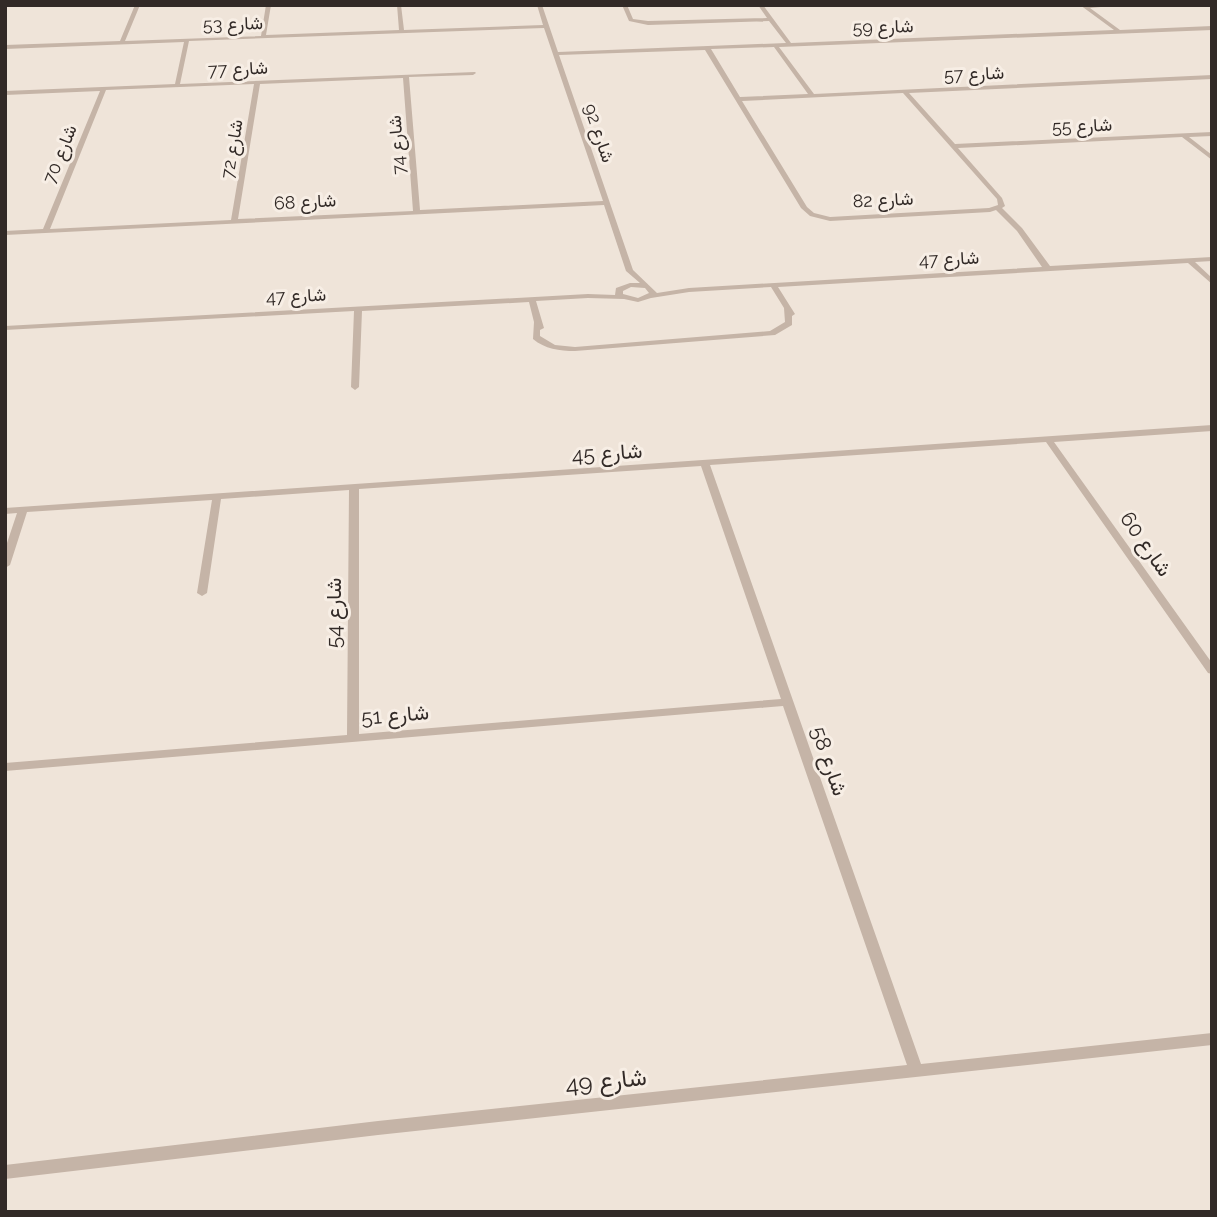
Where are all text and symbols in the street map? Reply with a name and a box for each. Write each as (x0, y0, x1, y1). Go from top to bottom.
street label: شارع 53 (203, 12, 264, 37)
street label: شارع 59 (852, 15, 914, 40)
street label: شارع 77 (207, 56, 269, 83)
street label: شارع 57 (943, 61, 1005, 88)
street label: شارع 92 (578, 101, 619, 166)
street label: شارع 55 (1051, 113, 1113, 140)
street label: شارع 74 (383, 114, 412, 176)
street label: شارع 72 (216, 118, 249, 180)
street label: شارع 70 (38, 121, 83, 187)
street label: شارع 82 (852, 187, 914, 214)
street label: شارع 68 (273, 189, 337, 216)
street label: شارع 47 (918, 246, 980, 273)
street label: شارع 47 (265, 283, 327, 310)
street label: شارع 45 (571, 438, 643, 469)
street label: شارع 60 (1114, 507, 1178, 582)
street label: شارع 54 (321, 578, 348, 648)
street label: شارع 51 (360, 699, 430, 732)
street label: شارع 58 (804, 723, 853, 799)
street label: شارع 49 (564, 1062, 648, 1101)

